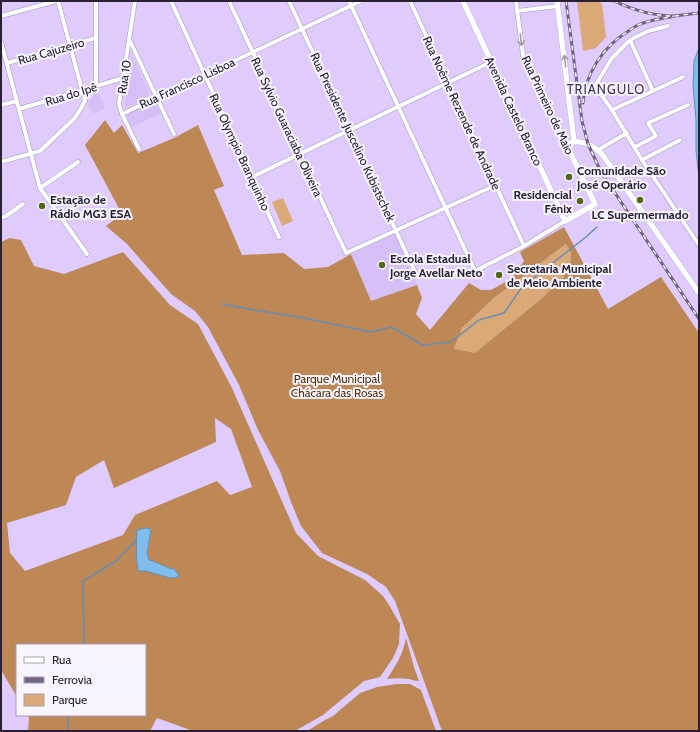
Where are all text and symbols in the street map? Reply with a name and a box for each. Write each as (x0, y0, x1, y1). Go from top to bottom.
one-way arrow (517, 33, 525, 46)
street label: Rua Cajuzeiro (16, 34, 86, 68)
street label: Rua Noême Rezende de Andrade (420, 34, 504, 192)
street label: Rua Presidente Juscelino Kubistschek (307, 50, 399, 224)
street label: Rua Primeiro de Maio (519, 53, 578, 157)
street label: Rua Francisco Lisboa (137, 54, 237, 112)
street label: Avenida Castelo Branco (482, 54, 546, 168)
street label: Rua Sylvio Guaraciaba Oliveira (248, 55, 326, 199)
one-way arrow (561, 55, 568, 68)
street label: Rua 10 (114, 59, 134, 95)
street label: Rua do Ipê (43, 79, 99, 109)
district label: TRIANGULO (567, 81, 645, 97)
street label: Rua Olympio Branquinho (206, 91, 274, 213)
place label: Comunidade São José Operário (576, 163, 666, 192)
marker: Comunidade São José Operário (564, 172, 574, 182)
place label: Residencial Fênix (513, 187, 572, 216)
place label: Estação de Rádio MG3 ESA (50, 192, 132, 221)
marker: LC Supermermado (635, 195, 645, 205)
marker: Residencial Fênix (575, 196, 585, 206)
marker: Estação de Rádio MG3 ESA (37, 201, 47, 211)
place label: LC Supermermado (591, 207, 689, 222)
place label: Escola Estadual Jorge Avellar Neto (389, 251, 482, 280)
marker: Escola Estadual Jorge Avellar Neto (377, 260, 387, 270)
place label: Secretaria Municipal de Meio Ambiente (507, 261, 612, 290)
marker: Secretaria Municipal de Meio Ambiente (494, 270, 504, 280)
park label: Parque Municipal Chácara das Rosas (291, 371, 383, 400)
legend (16, 644, 146, 716)
text: Rua (52, 652, 71, 667)
text: Ferrovia (52, 672, 92, 687)
text: Parque (52, 692, 87, 707)

